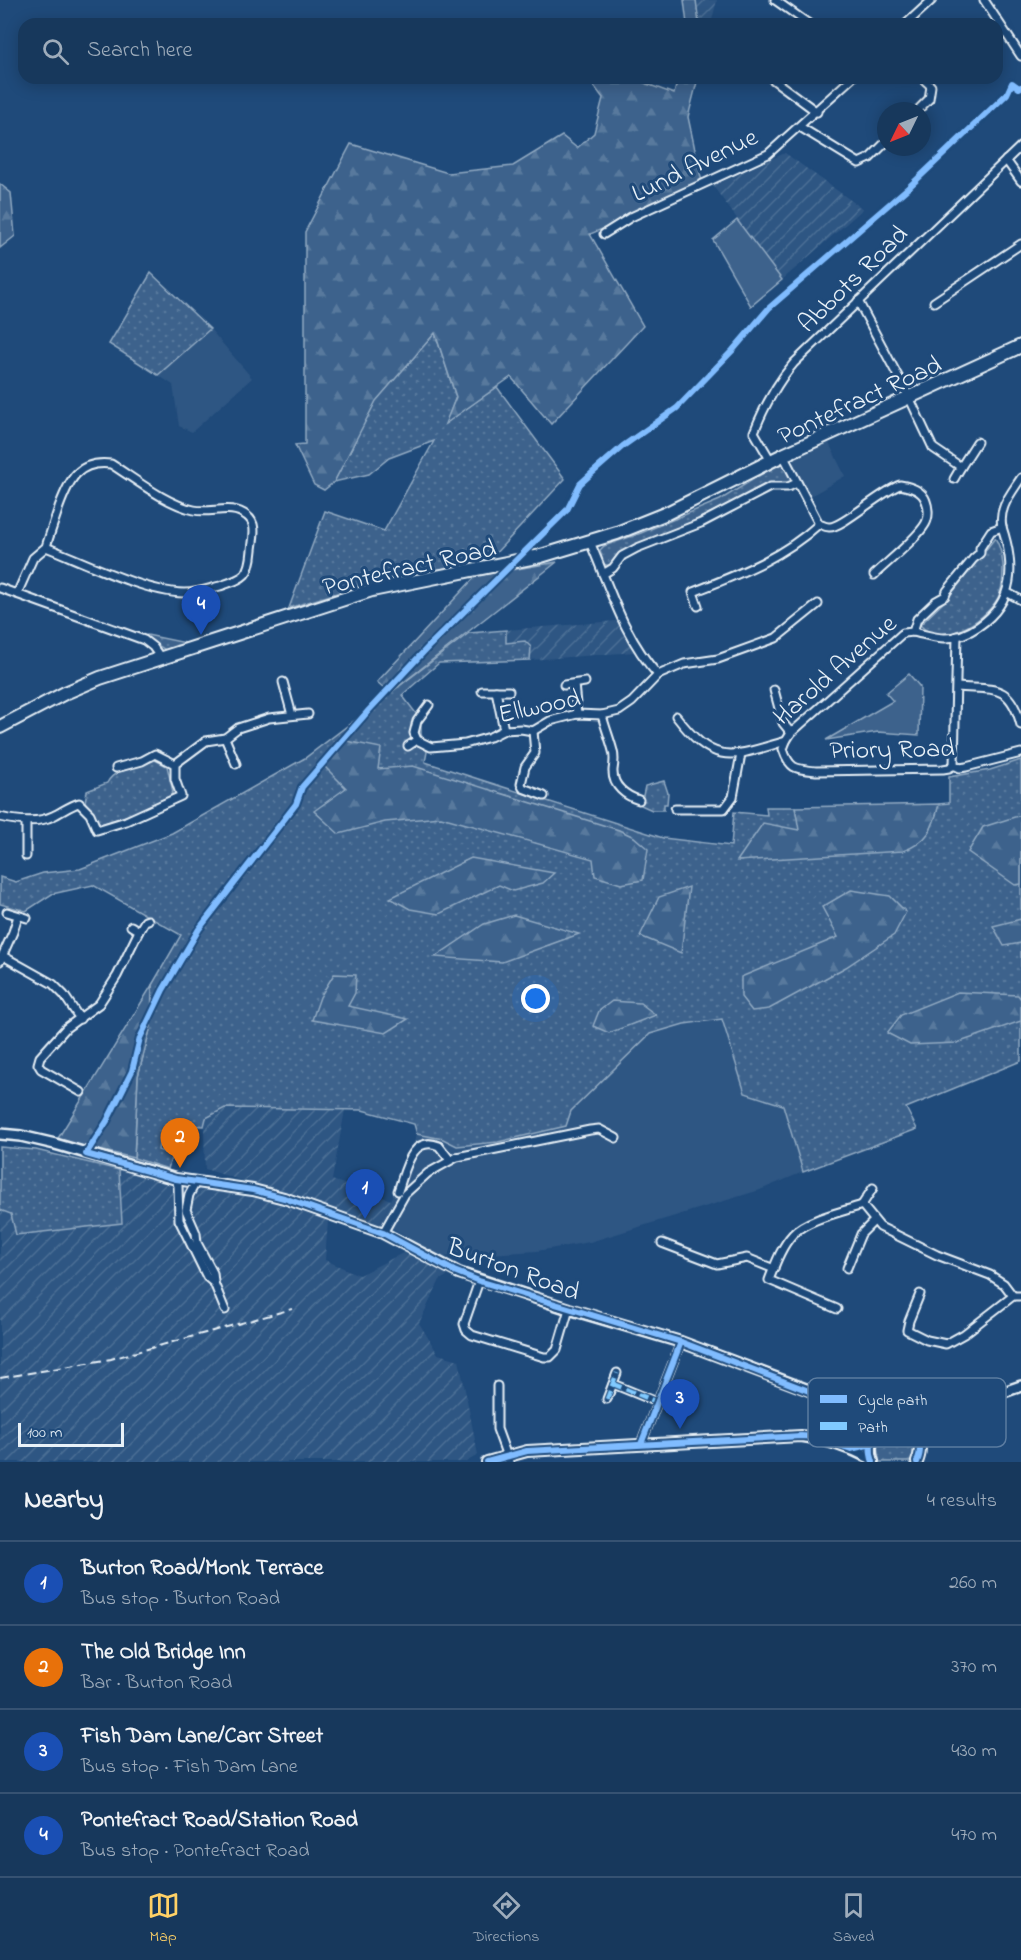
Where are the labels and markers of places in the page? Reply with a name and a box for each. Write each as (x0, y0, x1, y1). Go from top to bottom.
pin: 4 (182, 586, 220, 635)
pin: 2 (160, 1118, 200, 1168)
pin: 1 (346, 1170, 385, 1219)
pin: 3 (660, 1380, 700, 1429)

